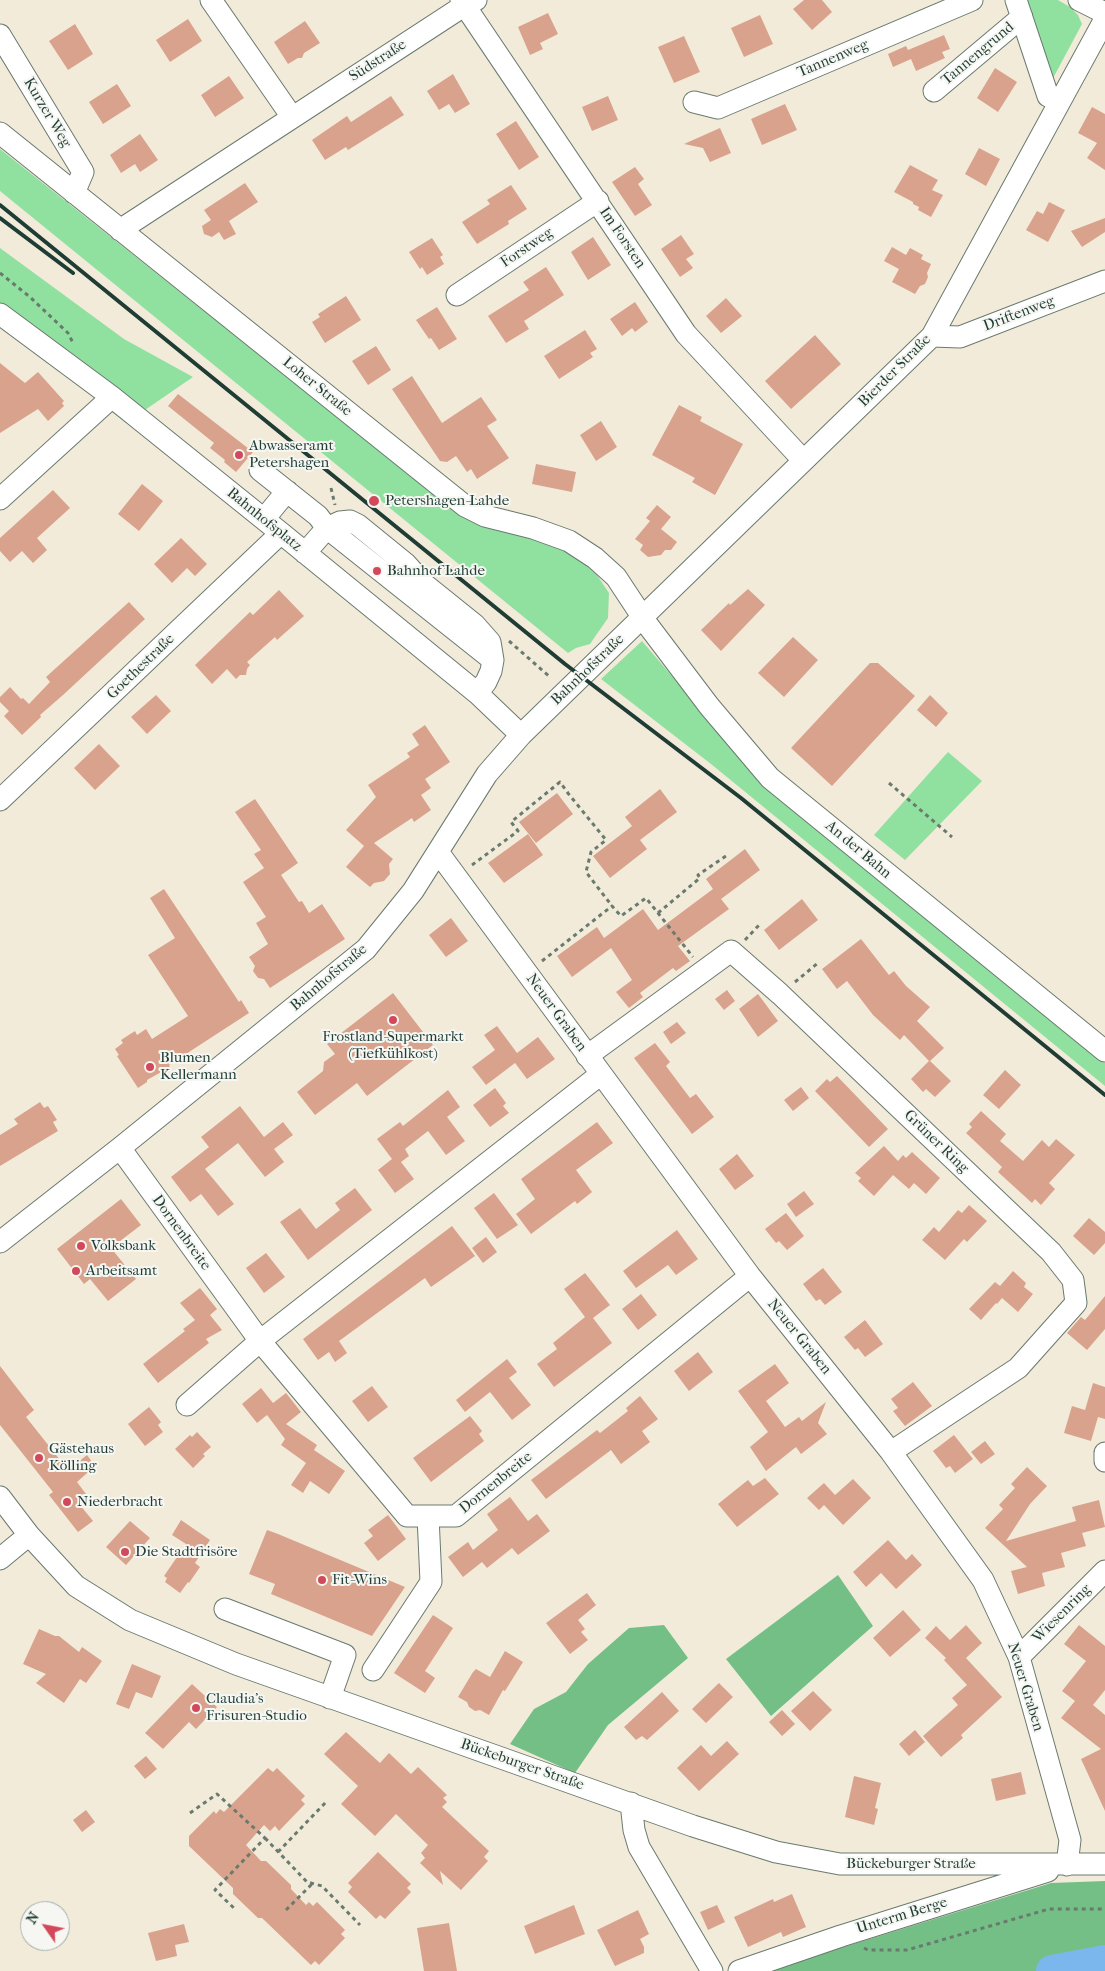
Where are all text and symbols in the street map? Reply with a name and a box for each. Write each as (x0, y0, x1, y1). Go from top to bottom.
street label: Tannengrund (938, 18, 1018, 90)
street label: Südstraße (346, 36, 410, 86)
street label: Tannenweg (795, 36, 871, 82)
street label: Kurzer Weg (19, 75, 75, 151)
street label: Im Forsten (595, 204, 649, 272)
street label: Forstweg (497, 224, 557, 272)
street label: Driftenweg (981, 292, 1057, 336)
street label: Bierder Straße (855, 331, 935, 411)
street label: Loher Straße (279, 354, 355, 420)
place label: Abwasseramt Petershagen (249, 437, 334, 472)
marker: Abwasseramt Petershagen (233, 449, 245, 461)
street label: Bahnhofsplatz (223, 484, 305, 556)
place label: Petershagen-Lahde (385, 492, 509, 510)
marker: Petershagen-Lahde (367, 494, 381, 508)
place label: Bahnhof Lahde (387, 562, 485, 580)
marker: Bahnhof Lahde (371, 565, 383, 577)
street label: Goethestraße (104, 630, 178, 704)
street label: Bahnhofstraße (548, 631, 628, 709)
street label: An der Bahn (821, 817, 895, 883)
street label: Bahnhofstraße (287, 941, 371, 1015)
street label: Neuer Graben (522, 971, 590, 1055)
marker: Frostland-Supermarkt (Tiefkühlkost) (387, 1014, 399, 1026)
place label: Frostland-Supermarkt (Tiefkühlkost) (322, 1028, 464, 1063)
place label: Blumen Kellermann (160, 1049, 237, 1084)
marker: Blumen Kellermann (144, 1061, 156, 1073)
street label: Grüner Ring (900, 1107, 972, 1177)
street label: Dornenbreite (148, 1192, 214, 1274)
place label: Volksbank (91, 1237, 156, 1255)
marker: Volksbank (75, 1240, 87, 1252)
place label: Arbeitsamt (86, 1262, 157, 1280)
marker: Arbeitsamt (70, 1265, 82, 1277)
street label: Neuer Graben (763, 1296, 835, 1378)
place label: Gästehaus Kölling (49, 1440, 114, 1475)
street label: Dornenbreite (456, 1448, 536, 1518)
marker: Gästehaus Kölling (33, 1452, 45, 1464)
place label: Niederbracht (77, 1493, 163, 1511)
marker: Niederbracht (61, 1496, 73, 1508)
place label: Die Stadtfrisöre (135, 1543, 237, 1561)
marker: Die Stadtfrisöre (119, 1546, 131, 1558)
place label: Fit-Wins (332, 1571, 387, 1589)
marker: Fit-Wins (316, 1574, 328, 1586)
street label: Wiesenring (1029, 1581, 1095, 1647)
street label: Neuer Graben (1003, 1640, 1047, 1734)
place label: Claudia's Frisuren-Studio (206, 1690, 307, 1725)
marker: Claudia's Frisuren-Studio (190, 1702, 202, 1714)
street label: Bückeburger Straße (458, 1735, 586, 1795)
street label: Bückeburger Straße (846, 1855, 976, 1873)
street label: Unterm Berge (854, 1894, 950, 1938)
north arrow (20, 1901, 70, 1951)
text: N (23, 1909, 43, 1927)

